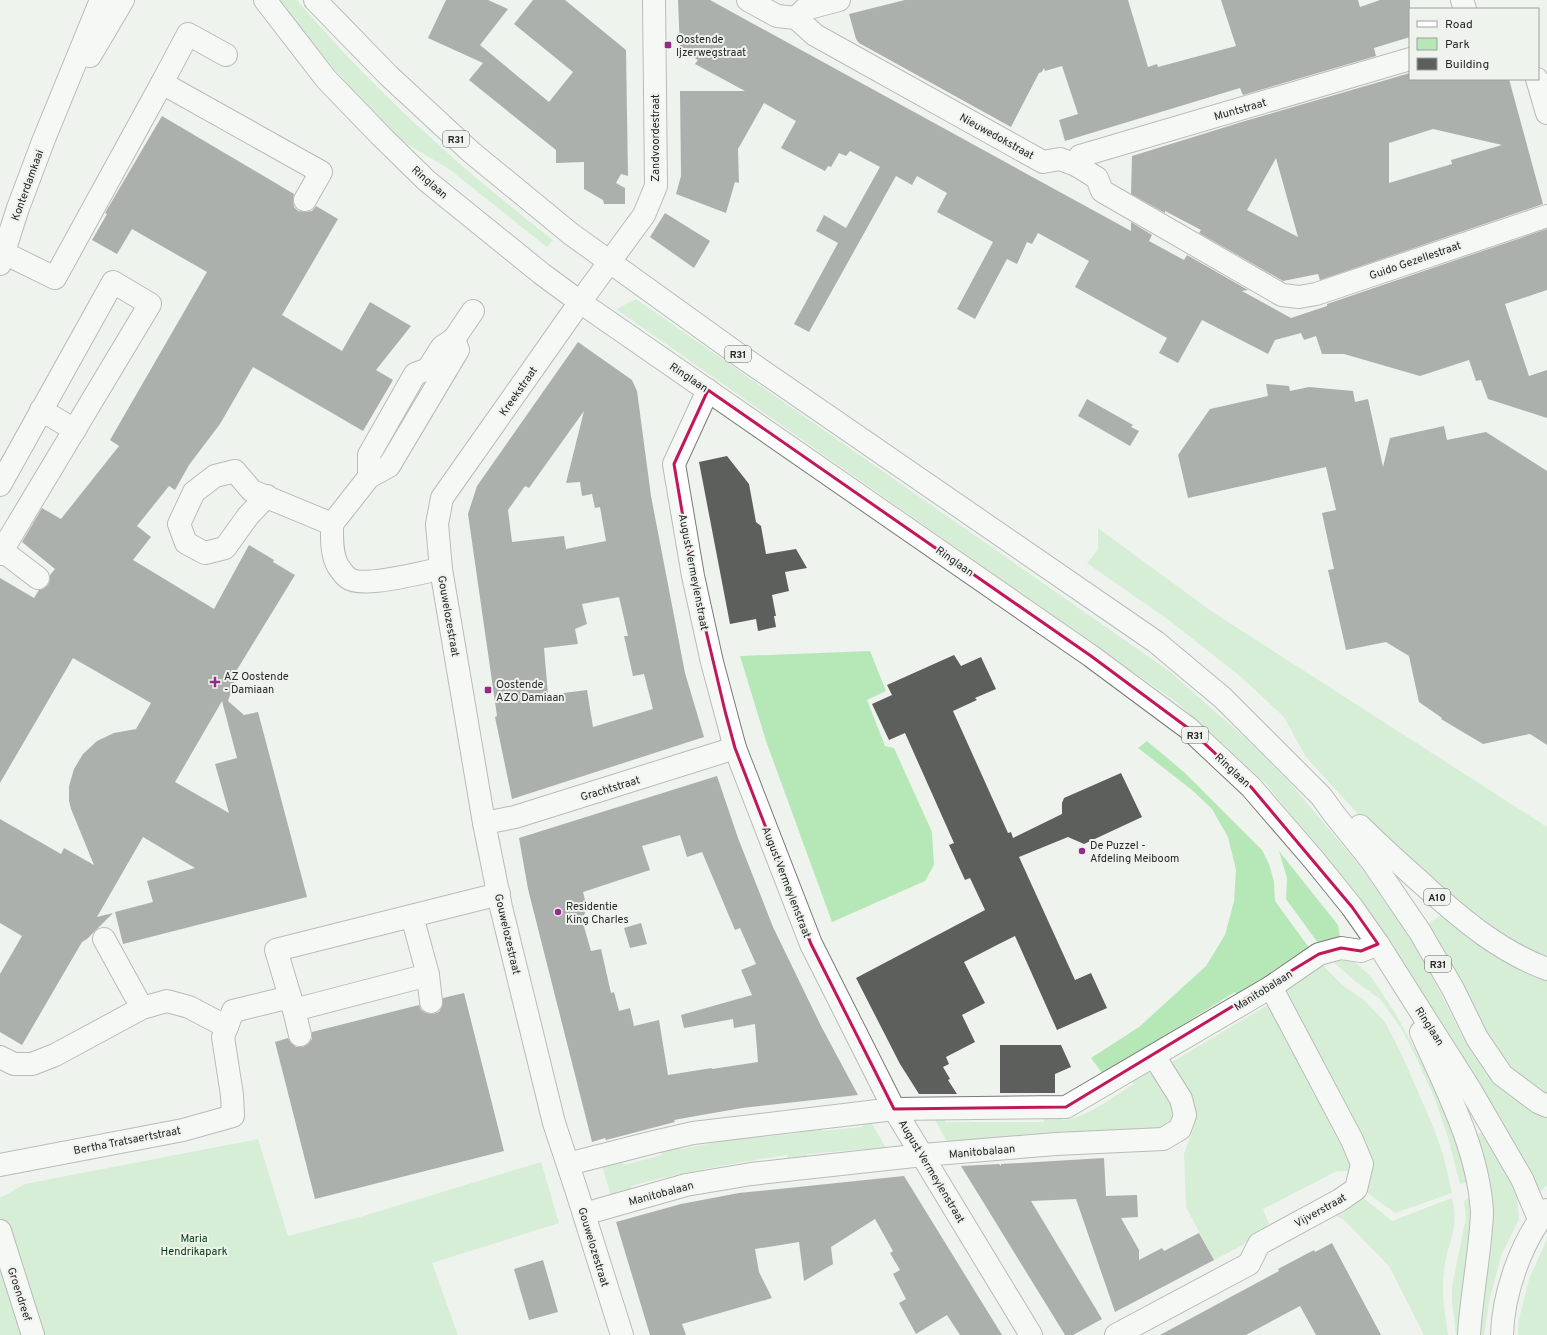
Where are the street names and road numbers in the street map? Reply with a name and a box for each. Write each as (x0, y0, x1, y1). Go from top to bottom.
street label: Zandvoordestraat (649, 94, 663, 182)
street label: Muntstraat (1213, 96, 1268, 124)
street label: Nieuwedokstraat (957, 111, 1036, 163)
road number: R31 (443, 131, 469, 147)
street label: Konterdamkaai (9, 148, 47, 223)
street label: Ringlaan (408, 163, 450, 202)
street label: Guido Gezellestraat (1368, 239, 1463, 283)
road number: R31 (725, 346, 751, 362)
street label: Ringlaan (666, 360, 710, 396)
street label: Kreekstraat (497, 364, 541, 419)
street label: August Vermeylenstraat (675, 513, 711, 632)
street label: Ringlaan (933, 544, 976, 580)
street label: Gouwelozestraat (434, 574, 462, 658)
road number: R31 (1182, 727, 1208, 743)
street label: Ringlaan (1212, 751, 1253, 791)
street label: Grachtstraat (579, 773, 642, 805)
street label: August Vermeylenstraat (758, 825, 814, 940)
road number: A10 (1424, 889, 1450, 905)
street label: Gouwelozestraat (491, 893, 523, 976)
road number: R31 (1425, 956, 1451, 972)
street label: Manitobalaan (1232, 967, 1295, 1014)
street label: Ringlaan (1411, 1004, 1447, 1049)
street label: August Vermeylenstraat (895, 1117, 968, 1226)
street label: Bertha Tratsaertstraat (72, 1124, 182, 1158)
street label: Manitobalaan (948, 1142, 1016, 1162)
street label: Manitobalaan (627, 1179, 695, 1209)
street label: Vijverstraat (1292, 1191, 1349, 1231)
street label: Gouwelozestraat (574, 1206, 612, 1289)
street label: Groendreef (4, 1266, 34, 1323)

